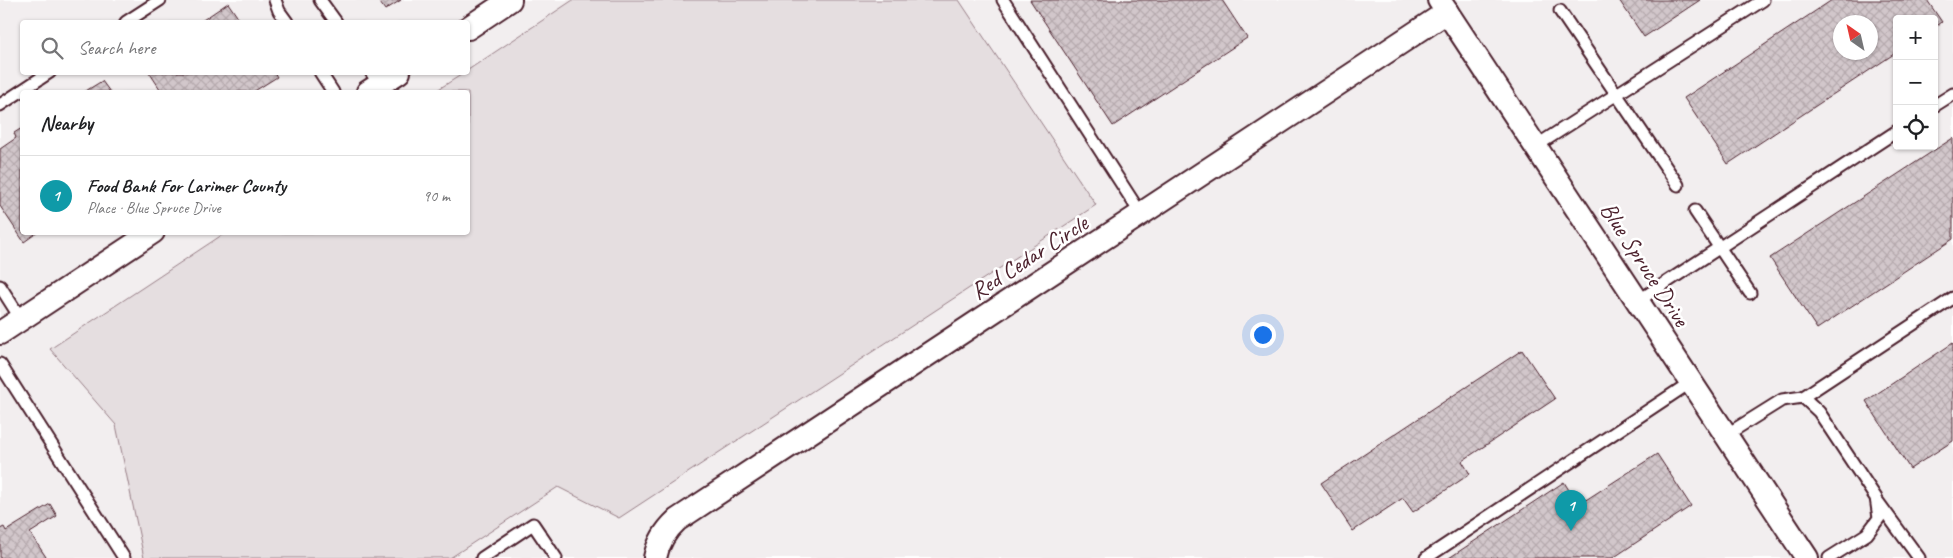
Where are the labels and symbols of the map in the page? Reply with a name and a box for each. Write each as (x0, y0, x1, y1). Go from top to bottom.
north arrow (1833, 15, 1878, 60)
street label: Blue Spruce Drive (1594, 196, 1698, 334)
street label: Red Cedar Circle (965, 207, 1095, 306)
your location (1250, 322, 1276, 348)
pin: 1 (1555, 490, 1587, 531)

